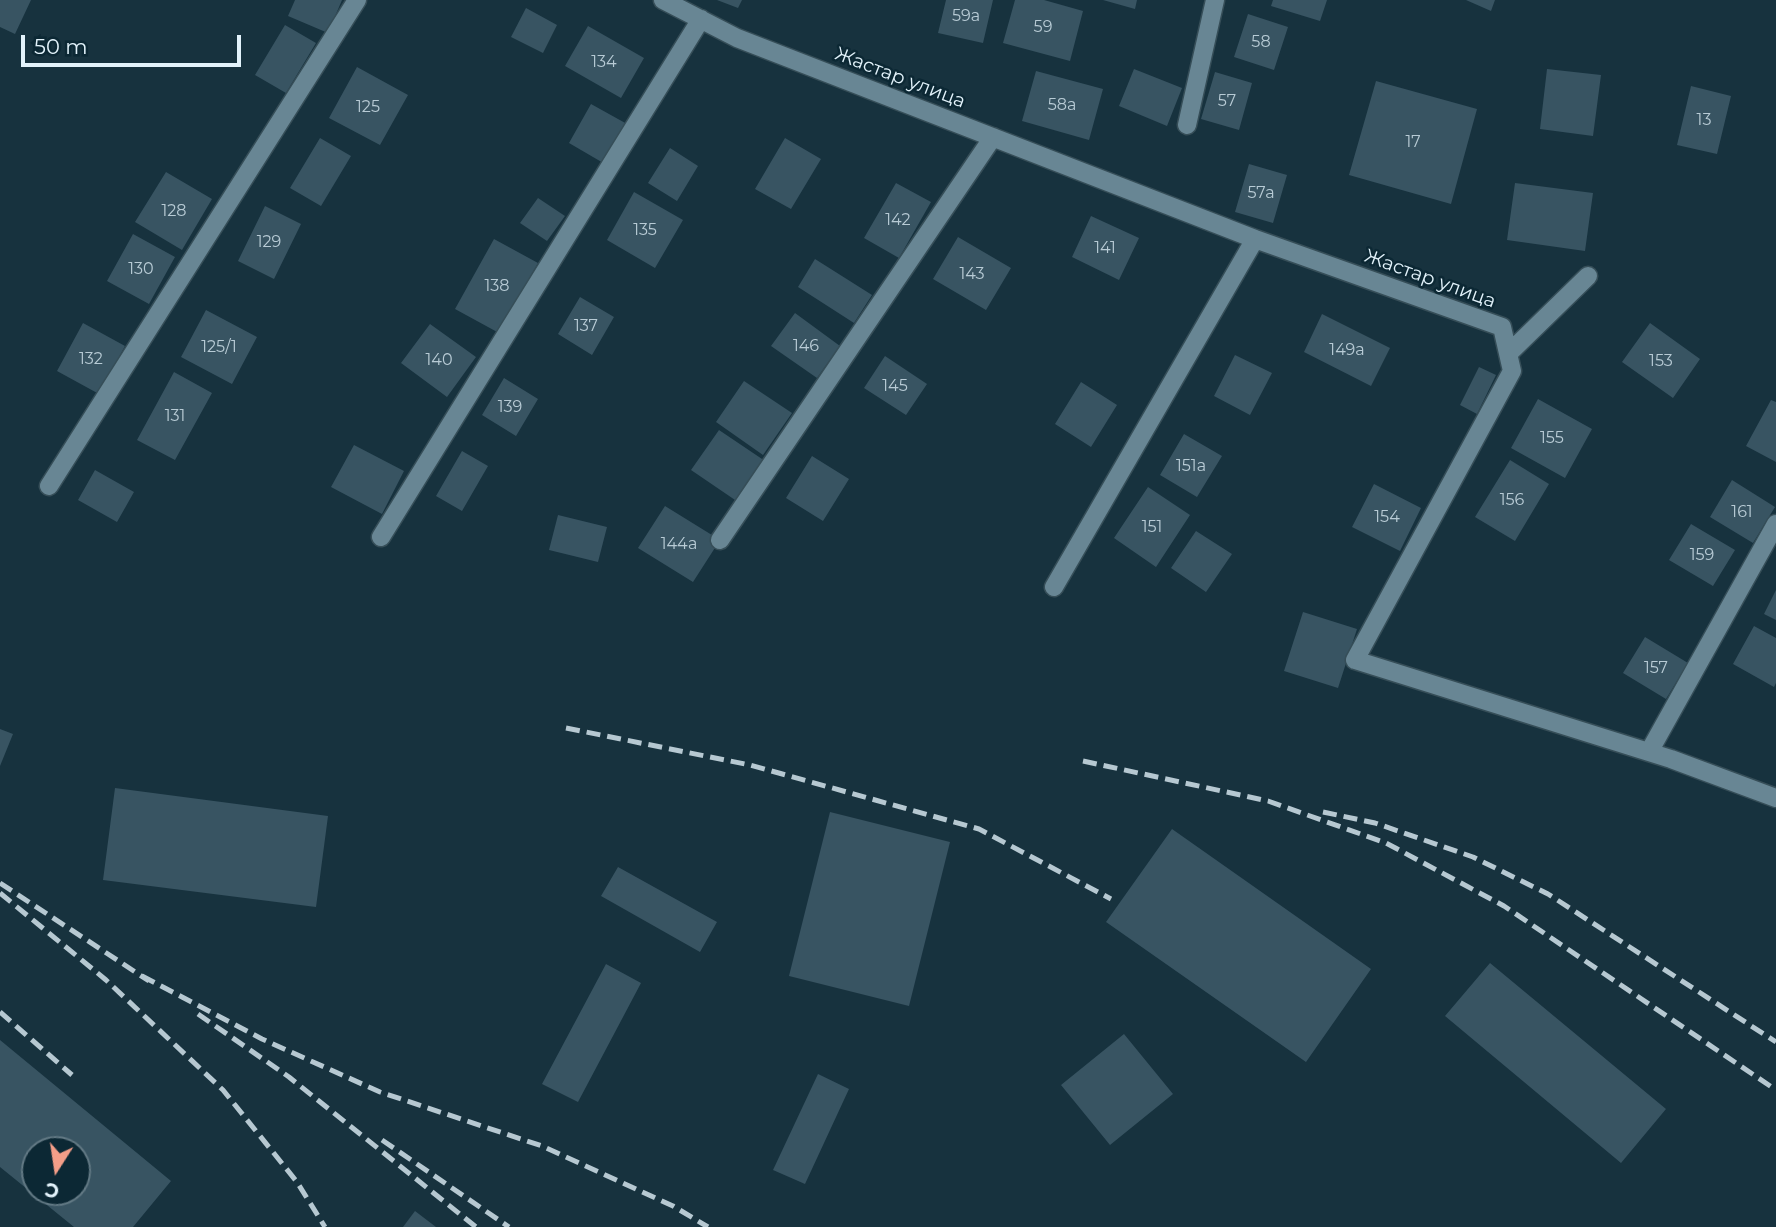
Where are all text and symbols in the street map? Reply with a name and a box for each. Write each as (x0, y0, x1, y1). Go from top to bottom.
house number: 59а (952, 6, 980, 26)
house number: 59 (1034, 17, 1052, 37)
scale bar (24, 21, 245, 65)
house number: 58 (1251, 32, 1271, 52)
text: 50 m (34, 34, 88, 59)
street label: Жастар улица (832, 43, 968, 113)
house number: 134 (591, 52, 617, 72)
house number: 57 (1218, 91, 1236, 111)
house number: 58а (1048, 95, 1076, 115)
house number: 125 (356, 97, 380, 117)
house number: 13 (1697, 110, 1711, 130)
house number: 17 (1405, 132, 1421, 152)
house number: 57а (1248, 183, 1274, 203)
house number: 128 (161, 201, 187, 221)
house number: 142 (885, 210, 911, 230)
house number: 135 (633, 220, 657, 240)
house number: 129 (257, 232, 281, 252)
house number: 141 (1094, 238, 1116, 258)
street label: Жастар улица (1361, 245, 1499, 313)
house number: 130 (128, 259, 154, 279)
house number: 143 (959, 264, 985, 284)
house number: 138 (484, 276, 510, 296)
house number: 137 (574, 316, 598, 336)
house number: 146 (793, 336, 819, 356)
house number: 125/1 (201, 337, 237, 357)
house number: 149а (1329, 340, 1365, 360)
house number: 132 (79, 349, 103, 369)
house number: 140 (426, 350, 452, 370)
house number: 153 (1649, 351, 1673, 371)
house number: 145 (882, 376, 908, 396)
house number: 139 (498, 397, 522, 417)
house number: 131 (165, 406, 185, 426)
house number: 155 (1540, 428, 1564, 448)
house number: 151а (1176, 456, 1206, 476)
house number: 156 (1500, 490, 1524, 510)
house number: 161 (1731, 502, 1753, 522)
house number: 154 (1374, 507, 1400, 527)
house number: 151 (1142, 517, 1162, 537)
house number: 144а (661, 534, 697, 554)
house number: 159 (1690, 545, 1714, 565)
house number: 157 (1644, 658, 1668, 678)
north arrow (21, 1136, 91, 1206)
text: С (43, 1177, 61, 1203)

